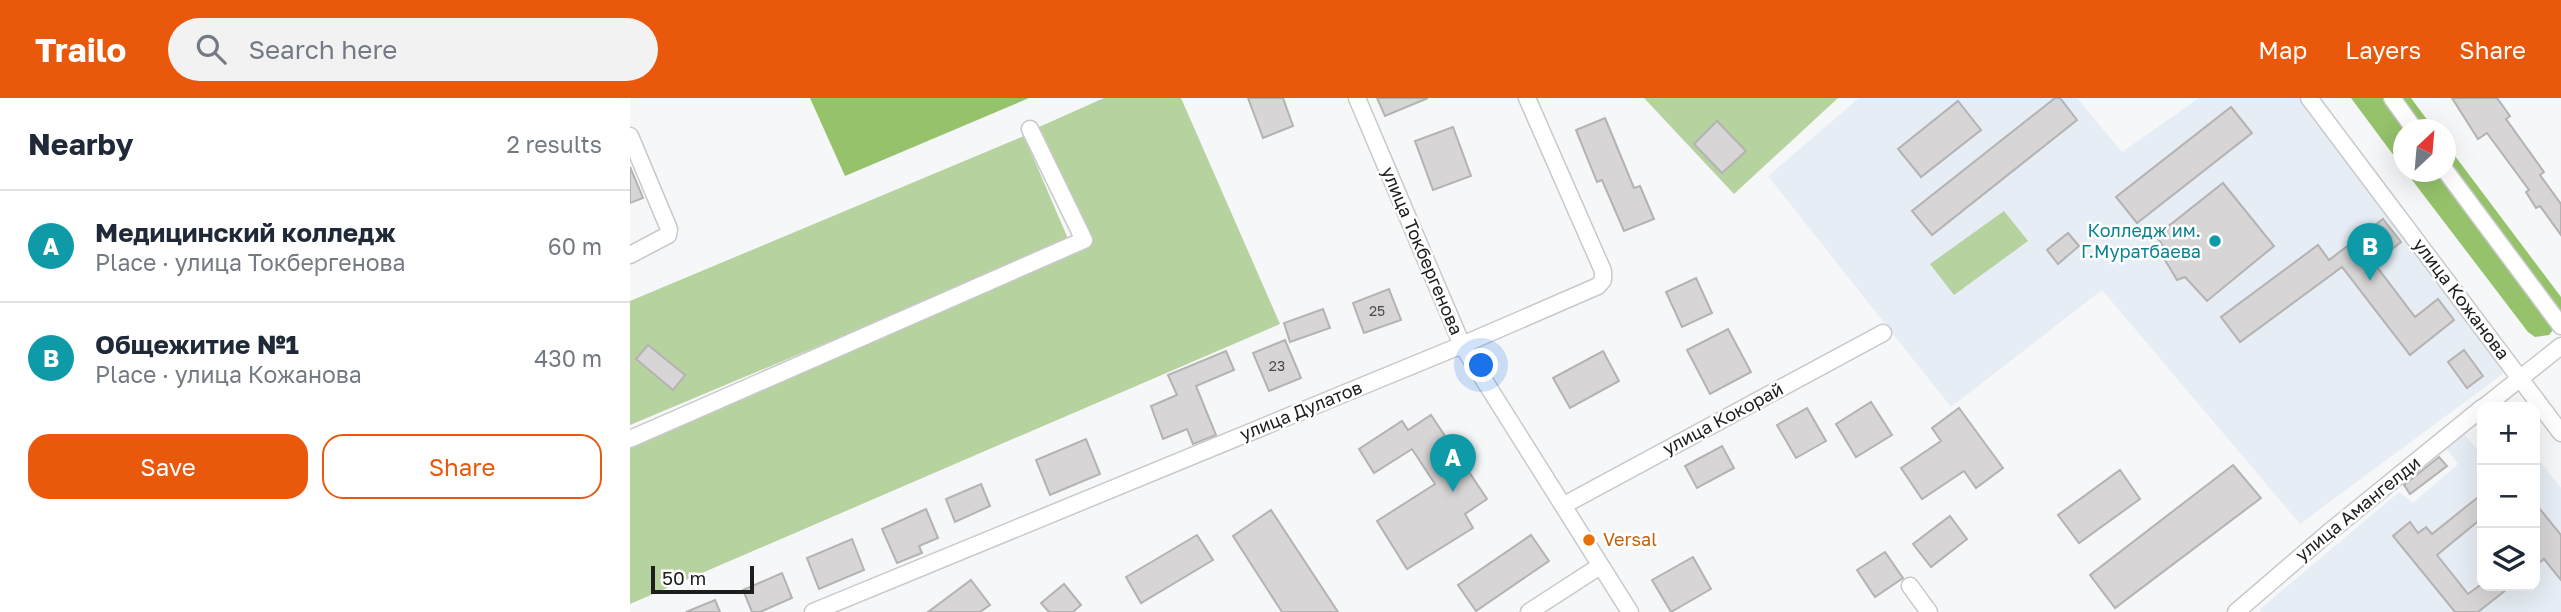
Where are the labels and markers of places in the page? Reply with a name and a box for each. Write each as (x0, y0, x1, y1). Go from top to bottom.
place label: Колледж им. Г.Муратбаева (2081, 219, 2201, 262)
pin: B (2347, 223, 2393, 281)
marker: Колледж им. Г.Муратбаева (2207, 233, 2223, 249)
pin: A (1430, 434, 1476, 492)
place label: Versal (1603, 528, 1657, 550)
marker: Versal (1581, 532, 1597, 548)

